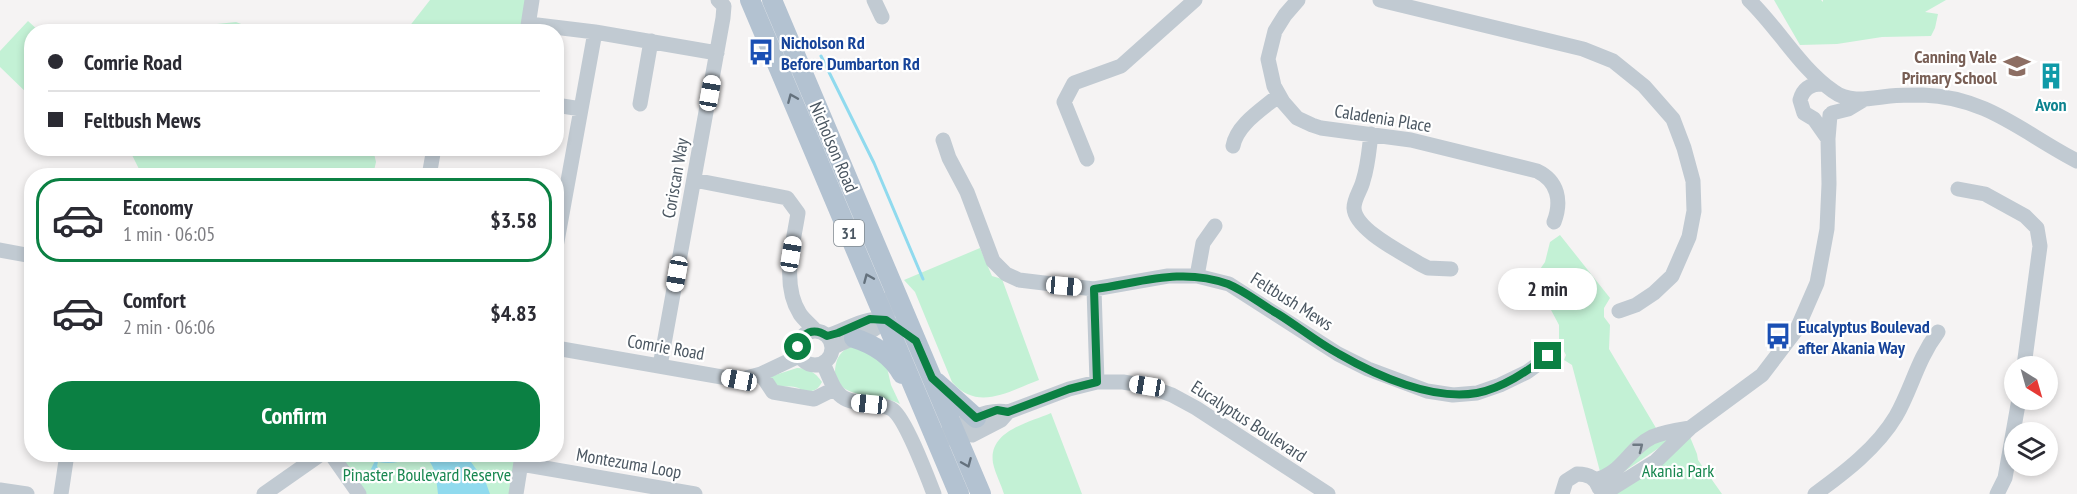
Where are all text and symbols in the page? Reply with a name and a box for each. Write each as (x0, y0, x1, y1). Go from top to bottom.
place label: Nicholson Rd Before Dumbarton Rd (781, 31, 920, 75)
bus stop icon: Nicholson Rd Before Dumbarton Rd (746, 37, 776, 67)
place label: Canning Vale Primary School (1902, 45, 1998, 89)
text: Comrie Road (84, 48, 182, 76)
school or university icon: Canning Vale Primary School (2002, 51, 2032, 81)
building icon: Avon (2036, 61, 2066, 91)
car (698, 74, 722, 112)
one-way arrow (787, 93, 799, 104)
place label: Avon (2034, 93, 2067, 116)
street label: Nicholson Road (805, 98, 863, 196)
street label: Caladenia Place (1333, 99, 1433, 137)
text: Feltbush Mews (84, 106, 201, 134)
street label: Coriscan Way (657, 136, 693, 220)
icon: car (51, 193, 105, 247)
text: Economy (123, 193, 193, 221)
text: $3.58 (490, 206, 537, 234)
road number: 31 (834, 220, 864, 246)
text: 1 min · 06:05 (123, 221, 215, 247)
car (779, 235, 803, 273)
car (665, 255, 689, 293)
street label: Feltbush Mews (1247, 267, 1337, 335)
callout: 2 min (1498, 269, 1598, 311)
one-way arrow (863, 273, 875, 284)
car (1045, 275, 1083, 297)
text: 2 min (1527, 276, 1568, 302)
icon: car (51, 286, 105, 340)
text: Comfort (123, 286, 186, 314)
text: $4.83 (490, 299, 537, 327)
text: 2 min · 06:06 (123, 314, 215, 340)
place label: Eucalyptus Boulevad after Akania Way (1798, 315, 1930, 359)
bus stop icon: Eucalyptus Boulevad after Akania Way (1763, 321, 1793, 351)
street label: Comrie Road (626, 329, 706, 365)
route start (784, 333, 811, 360)
route end (1534, 342, 1561, 369)
north arrow (2004, 356, 2058, 410)
map controls (2004, 356, 2058, 476)
car (720, 368, 758, 392)
car (1128, 374, 1166, 398)
street label: Eucalyptus Boulevard (1187, 375, 1311, 467)
button: Confirm (48, 381, 540, 450)
car (850, 393, 888, 415)
button: layers (2004, 422, 2058, 476)
street label: Montezuma Loop (575, 442, 684, 484)
one-way arrow (1632, 444, 1643, 455)
one-way arrow (960, 457, 972, 468)
park label: Akania Park (1642, 459, 1714, 482)
park label: Pinaster Boulevard Reserve (343, 463, 511, 486)

